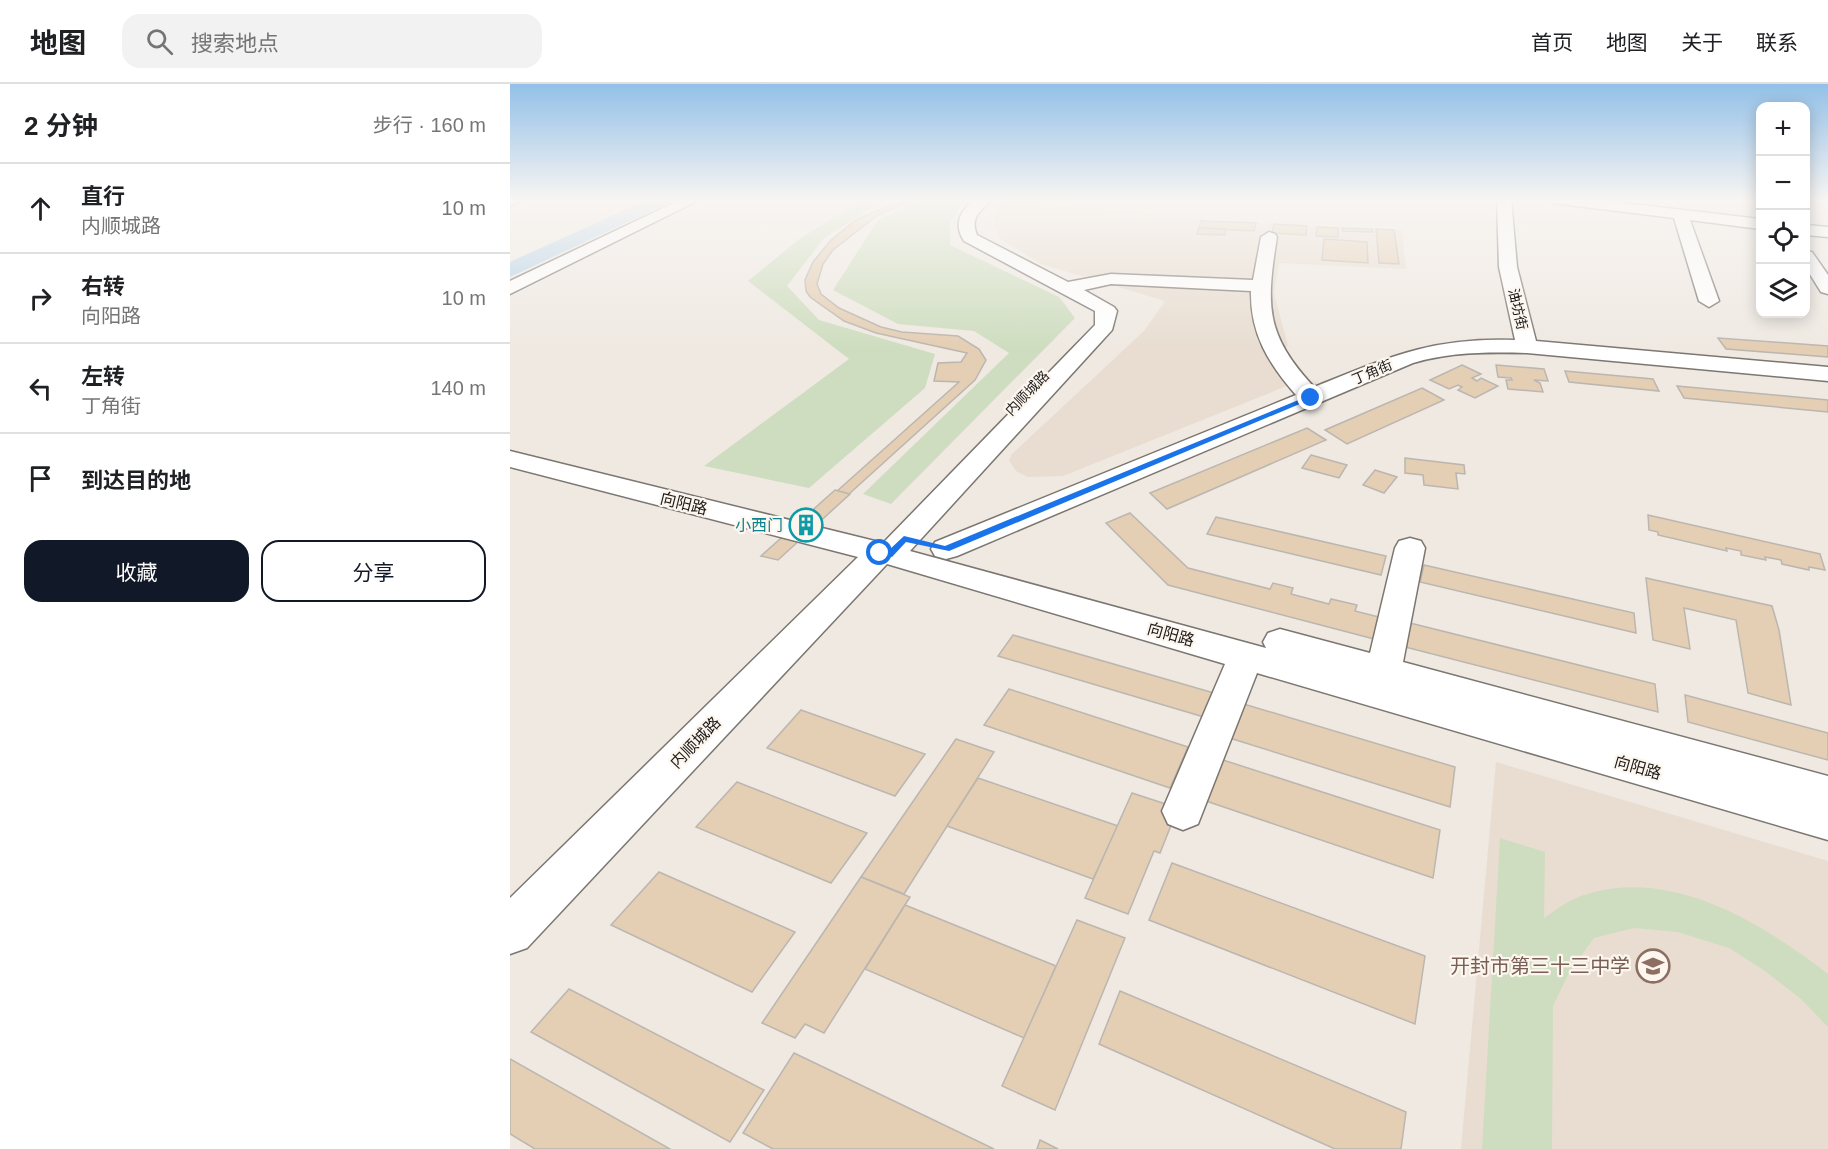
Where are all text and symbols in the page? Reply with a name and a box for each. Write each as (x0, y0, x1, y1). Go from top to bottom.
search box (122, 14, 542, 68)
icon: search (143, 25, 176, 58)
text: 地图 (30, 28, 86, 59)
text: 搜索地点 (191, 31, 279, 56)
text: 首页 (1531, 31, 1573, 54)
text: 地图 (1606, 31, 1648, 54)
text: 关于 (1681, 31, 1723, 54)
text: 联系 (1756, 31, 1798, 54)
map controls (1756, 102, 1810, 318)
button: + (1756, 102, 1810, 156)
text: 2 分钟 (24, 111, 98, 141)
text: 步行 · 160 m (373, 114, 486, 136)
button: − (1756, 156, 1810, 210)
text: 直行 (81, 184, 125, 209)
icon: ahead (24, 192, 57, 225)
text: 10 m (442, 197, 486, 219)
button: locate (1756, 210, 1810, 264)
text: 内顺城路 (81, 215, 161, 237)
button: layers (1756, 264, 1810, 318)
text: 右转 (81, 274, 125, 299)
icon: right (24, 282, 57, 315)
text: 10 m (442, 287, 486, 309)
street label: 油坊街 (1505, 287, 1531, 331)
text: 向阳路 (81, 305, 141, 327)
street label: 丁角街 (1350, 356, 1394, 388)
text: 左转 (81, 364, 125, 389)
street label: 内顺城路 (1002, 367, 1052, 419)
icon: left (24, 372, 57, 405)
text: 140 m (430, 377, 486, 399)
route end (1297, 384, 1323, 410)
text: 丁角街 (81, 395, 141, 417)
icon: arrive (24, 462, 57, 495)
text: 到达目的地 (81, 468, 191, 493)
street label: 向阳路 (659, 489, 709, 518)
building icon: 小西门 (788, 507, 824, 543)
place label: 小西门 (735, 517, 783, 534)
route start (866, 539, 892, 565)
button: 收藏 (24, 540, 249, 602)
button: 分享 (261, 540, 486, 602)
street label: 向阳路 (1145, 620, 1196, 649)
street label: 内顺城路 (667, 713, 724, 771)
street label: 向阳路 (1612, 753, 1663, 782)
school or university icon: 开封市第三十三中学 (1635, 948, 1671, 984)
place label: 开封市第三十三中学 (1450, 955, 1630, 977)

